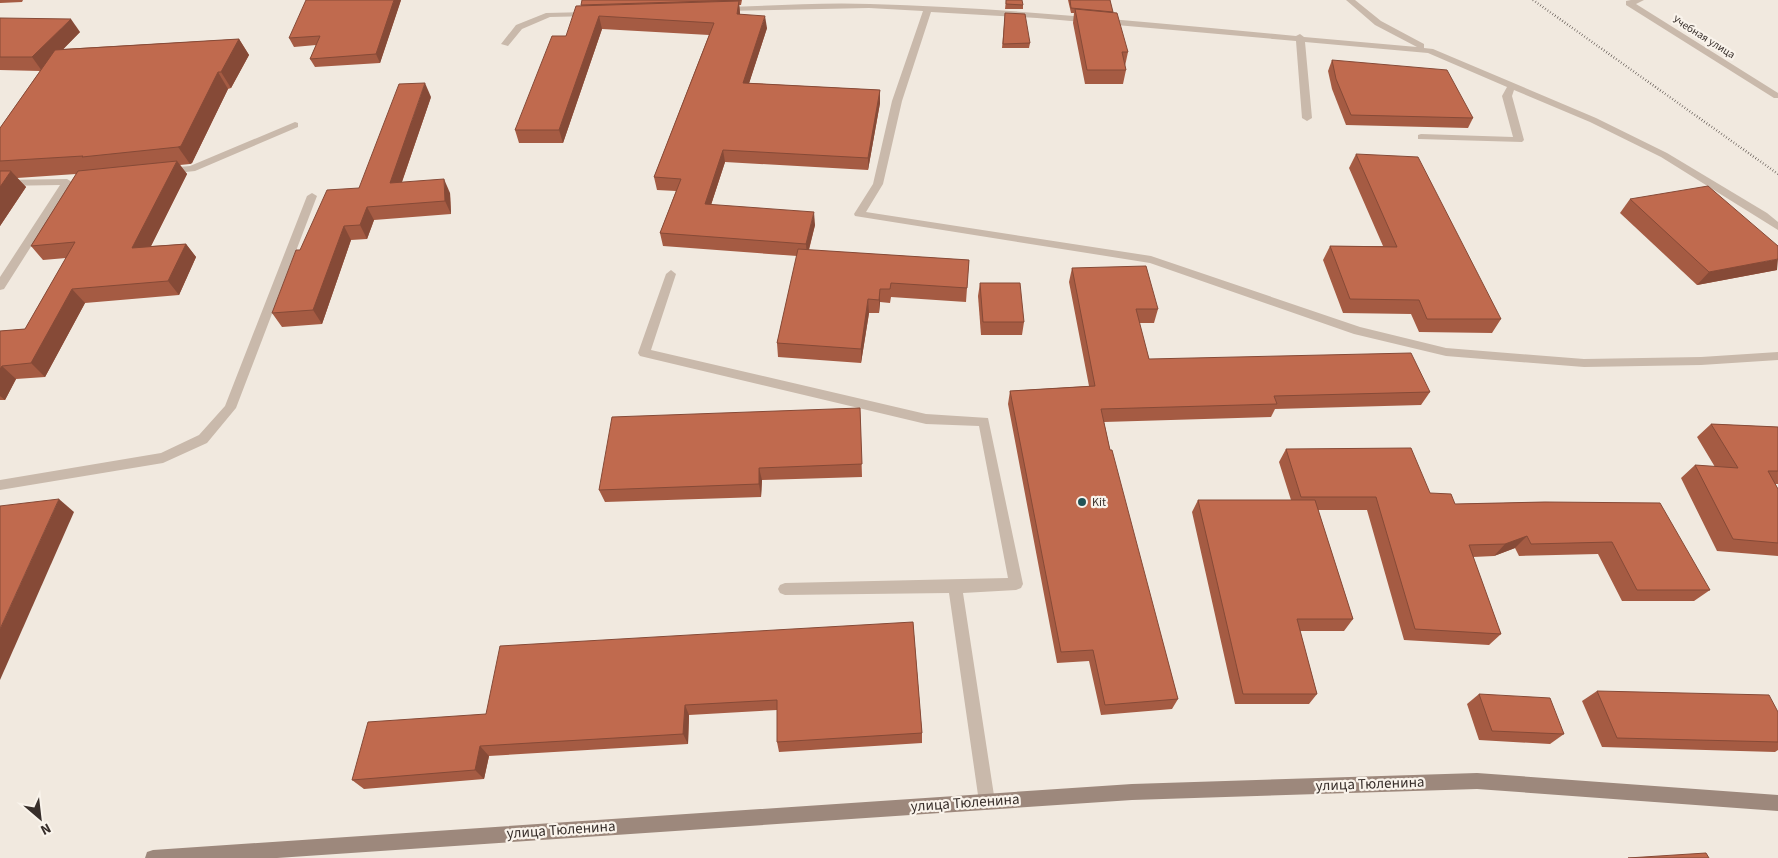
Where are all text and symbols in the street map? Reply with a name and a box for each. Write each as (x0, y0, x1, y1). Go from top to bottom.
street label: Учебная улица (1670, 12, 1738, 62)
place label: Kit (1092, 494, 1106, 511)
marker: Kit (1076, 496, 1088, 508)
street label: улица Тюленина (1315, 772, 1425, 796)
street label: улица Тюленина (910, 789, 1020, 817)
north arrow (15, 793, 65, 843)
street label: улица Тюленина (506, 816, 616, 844)
text: N (37, 818, 54, 840)

